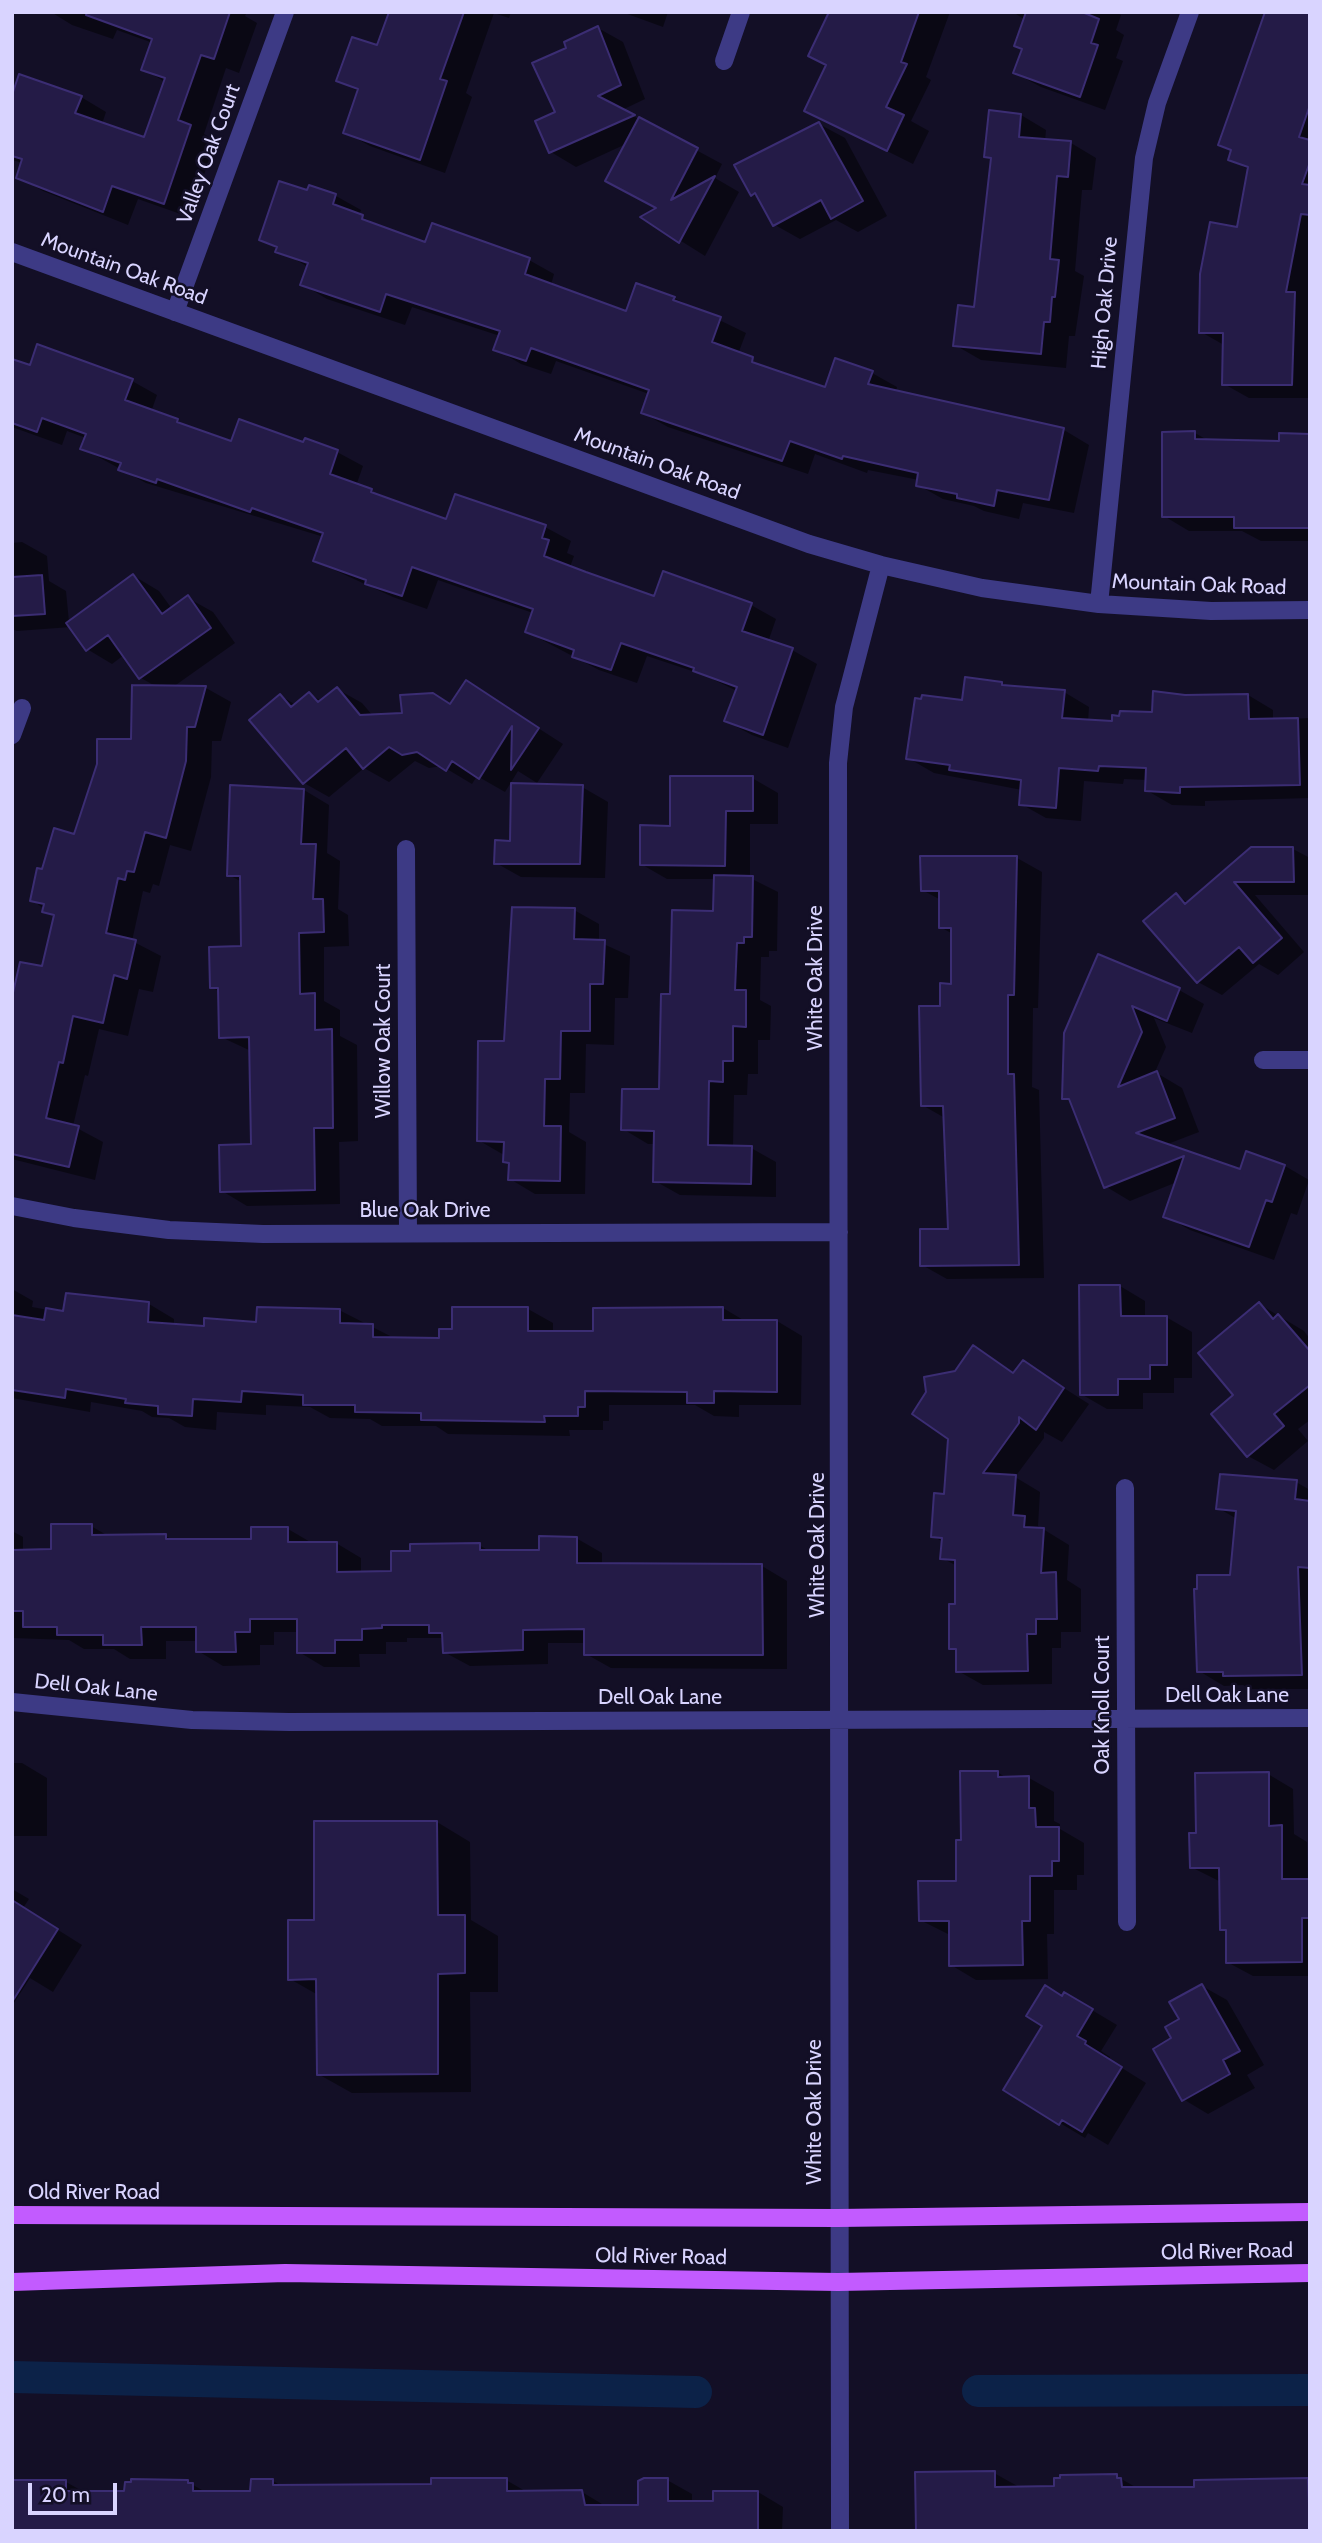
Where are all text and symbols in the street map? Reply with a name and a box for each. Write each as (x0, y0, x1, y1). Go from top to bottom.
street label: Valley Oak Court (172, 81, 246, 227)
street label: Mountain Oak Road (38, 227, 210, 311)
street label: High Oak Drive (1087, 236, 1123, 370)
street label: Mountain Oak Road (571, 422, 743, 506)
street label: Mountain Oak Road (1111, 569, 1287, 601)
street label: White Oak Drive (803, 905, 829, 1051)
street label: Willow Oak Court (371, 964, 397, 1118)
street label: Blue Oak Drive (359, 1198, 491, 1224)
street label: White Oak Drive (805, 1472, 831, 1618)
street label: Oak Knoll Court (1090, 1636, 1116, 1774)
street label: Dell Oak Lane (33, 1669, 159, 1707)
street label: Dell Oak Lane (1165, 1683, 1289, 1709)
street label: Dell Oak Lane (598, 1685, 722, 1711)
street label: White Oak Drive (802, 2039, 828, 2185)
street label: Old River Road (28, 2180, 160, 2206)
street label: Old River Road (1161, 2238, 1293, 2266)
street label: Old River Road (595, 2243, 727, 2271)
scale bar (32, 2470, 121, 2514)
text: 20 m (41, 2482, 90, 2507)

